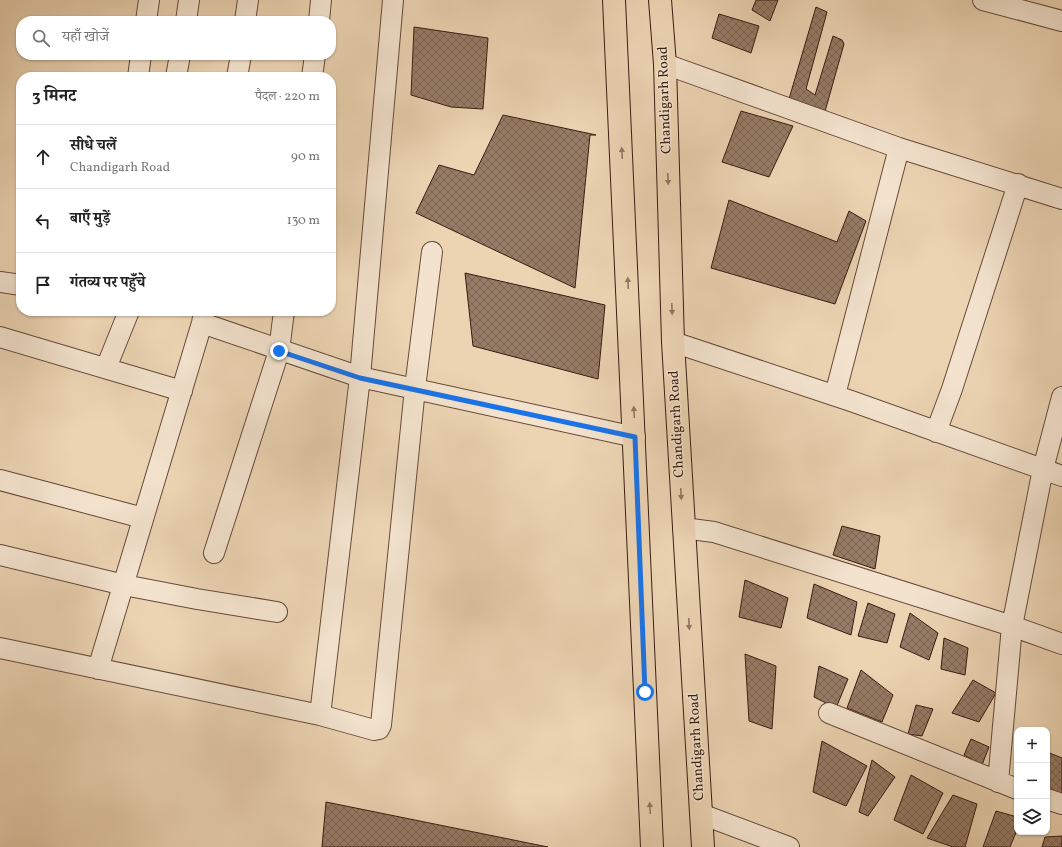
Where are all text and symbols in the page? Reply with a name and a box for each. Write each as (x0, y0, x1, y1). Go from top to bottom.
search box (16, 16, 336, 60)
icon: search (30, 27, 52, 49)
text: यहाँ खोजें (62, 27, 109, 48)
street label: Chandigarh Road (654, 46, 676, 154)
text: 3 मिनट (32, 85, 76, 108)
text: पैदल · 220 m (255, 88, 320, 106)
text: सीधे चलें (70, 136, 117, 157)
icon: ahead (32, 146, 54, 168)
one-way arrow (618, 147, 625, 159)
text: 90 m (291, 148, 320, 166)
text: Chandigarh Road (70, 159, 170, 177)
one-way arrow (665, 173, 671, 186)
text: बाएँ मुड़ें (70, 209, 110, 230)
icon: left (32, 210, 54, 232)
text: 130 m (287, 212, 320, 230)
text: गंतव्य पर पहुँचे (70, 273, 145, 294)
icon: arrive (32, 274, 54, 296)
one-way arrow (624, 277, 631, 289)
one-way arrow (668, 303, 675, 315)
route end (270, 342, 288, 360)
street label: Chandigarh Road (665, 370, 689, 478)
one-way arrow (630, 406, 637, 418)
one-way arrow (678, 488, 685, 500)
one-way arrow (686, 618, 693, 630)
route start (636, 683, 654, 701)
street label: Chandigarh Road (685, 693, 709, 801)
map controls (1014, 727, 1050, 835)
button: + (1014, 727, 1050, 763)
button: − (1014, 763, 1050, 799)
button: layers (1014, 799, 1050, 835)
one-way arrow (647, 802, 654, 814)

